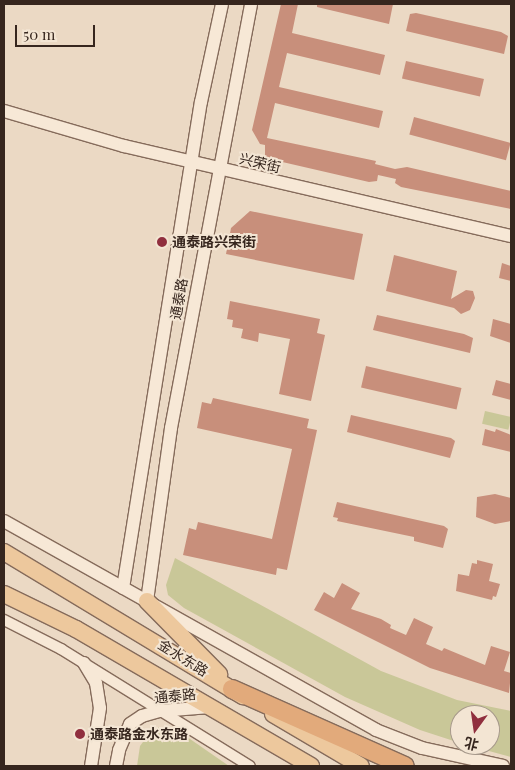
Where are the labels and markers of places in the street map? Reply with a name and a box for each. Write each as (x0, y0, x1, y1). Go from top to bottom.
place label: 通泰路兴荣街 (172, 234, 256, 250)
marker: 通泰路兴荣街 (156, 236, 168, 248)
place label: 通泰路金水东路 (90, 726, 188, 742)
marker: 通泰路金水东路 (74, 728, 86, 740)

